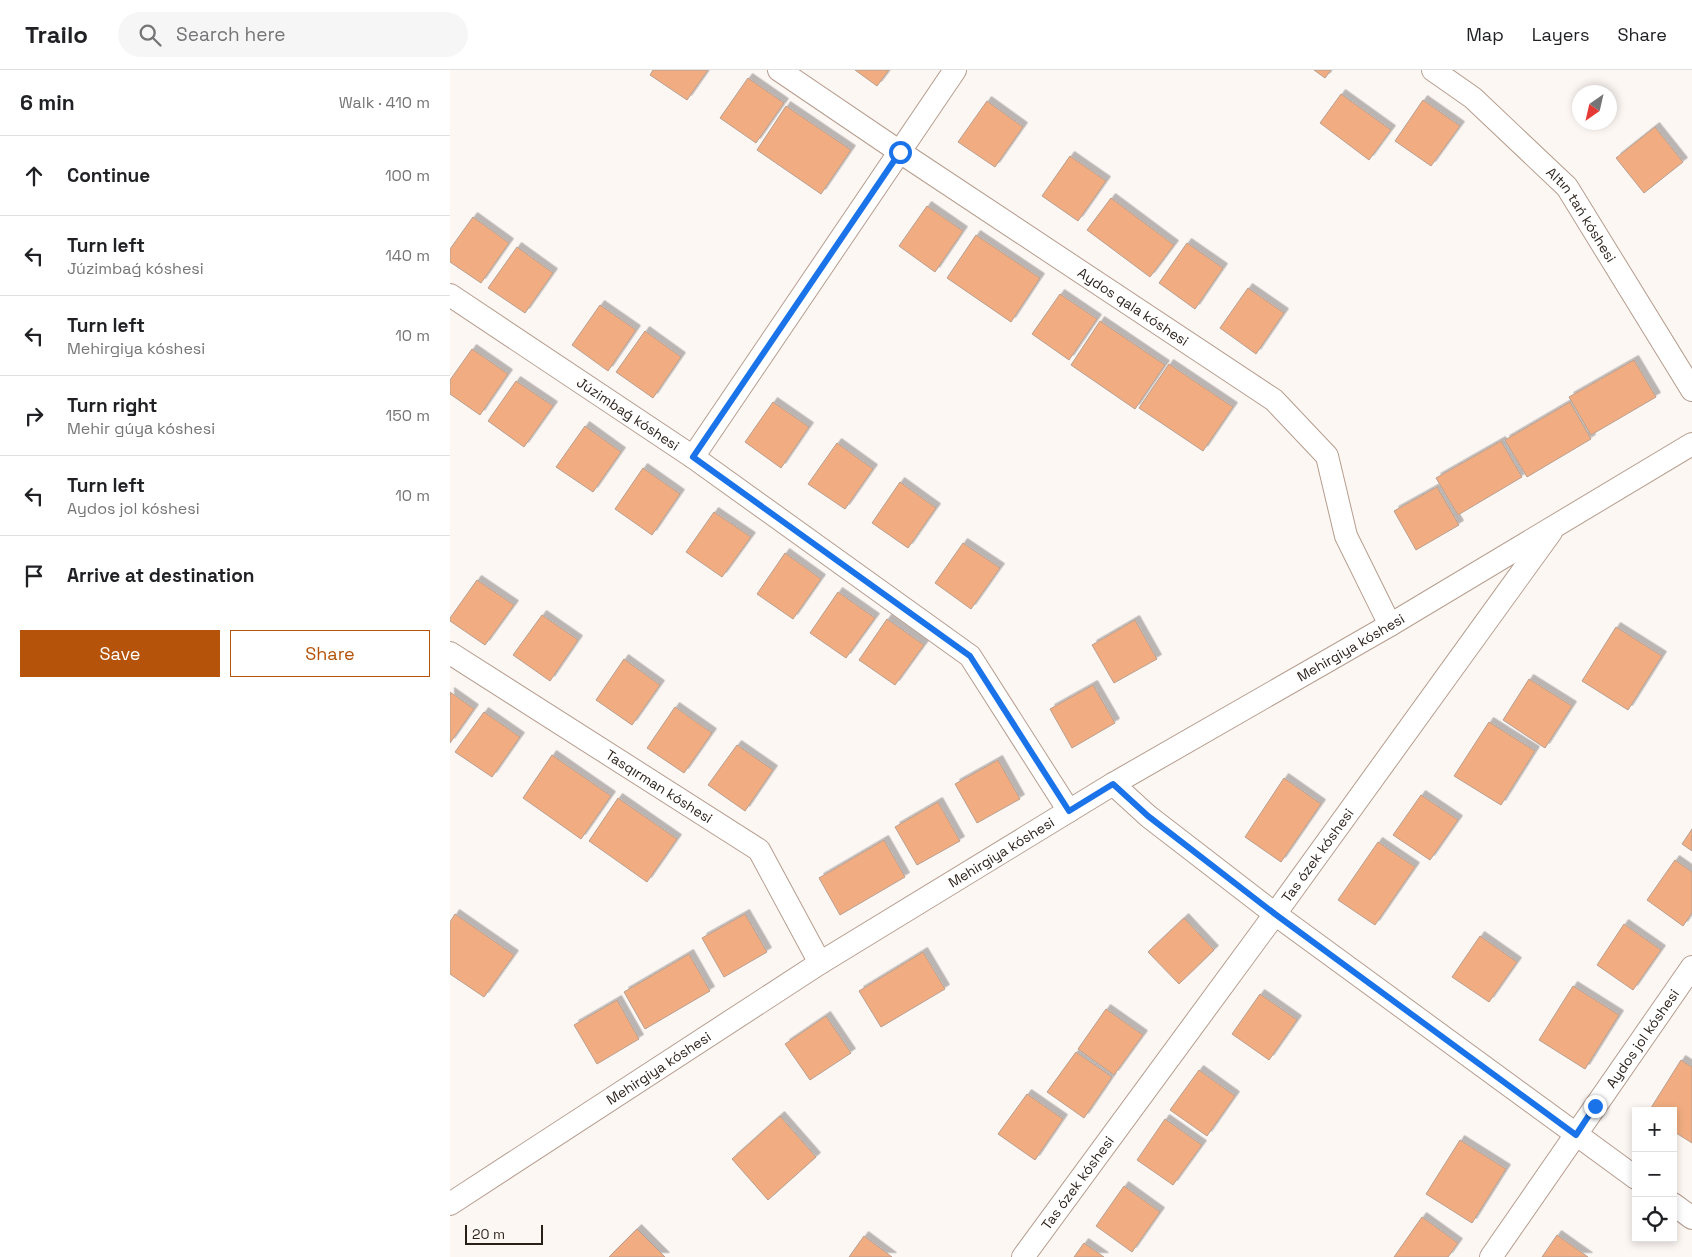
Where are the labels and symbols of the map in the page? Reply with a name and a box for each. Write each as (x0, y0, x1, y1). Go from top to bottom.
north arrow (1572, 85, 1617, 130)
route start (889, 141, 912, 164)
street label: Altın tań kóshesi (1542, 163, 1620, 266)
street label: Aydos qala kóshesi (1074, 263, 1192, 350)
street label: Júzimbaǵ kóshesi (573, 373, 683, 454)
street label: Mehirgiya kóshesi (1294, 609, 1408, 686)
street label: Tasqırman kóshesi (602, 746, 716, 827)
street label: Tas ózek kóshesi (1277, 805, 1357, 906)
street label: Mehirgiya kóshesi (945, 813, 1058, 892)
street label: Aydos jol kóshesi (1602, 985, 1683, 1091)
street label: Mehirgiya kóshesi (603, 1028, 714, 1109)
route end (1584, 1095, 1607, 1118)
street label: Tas ózek kóshesi (1037, 1132, 1118, 1233)
scale bar (465, 1222, 542, 1245)

